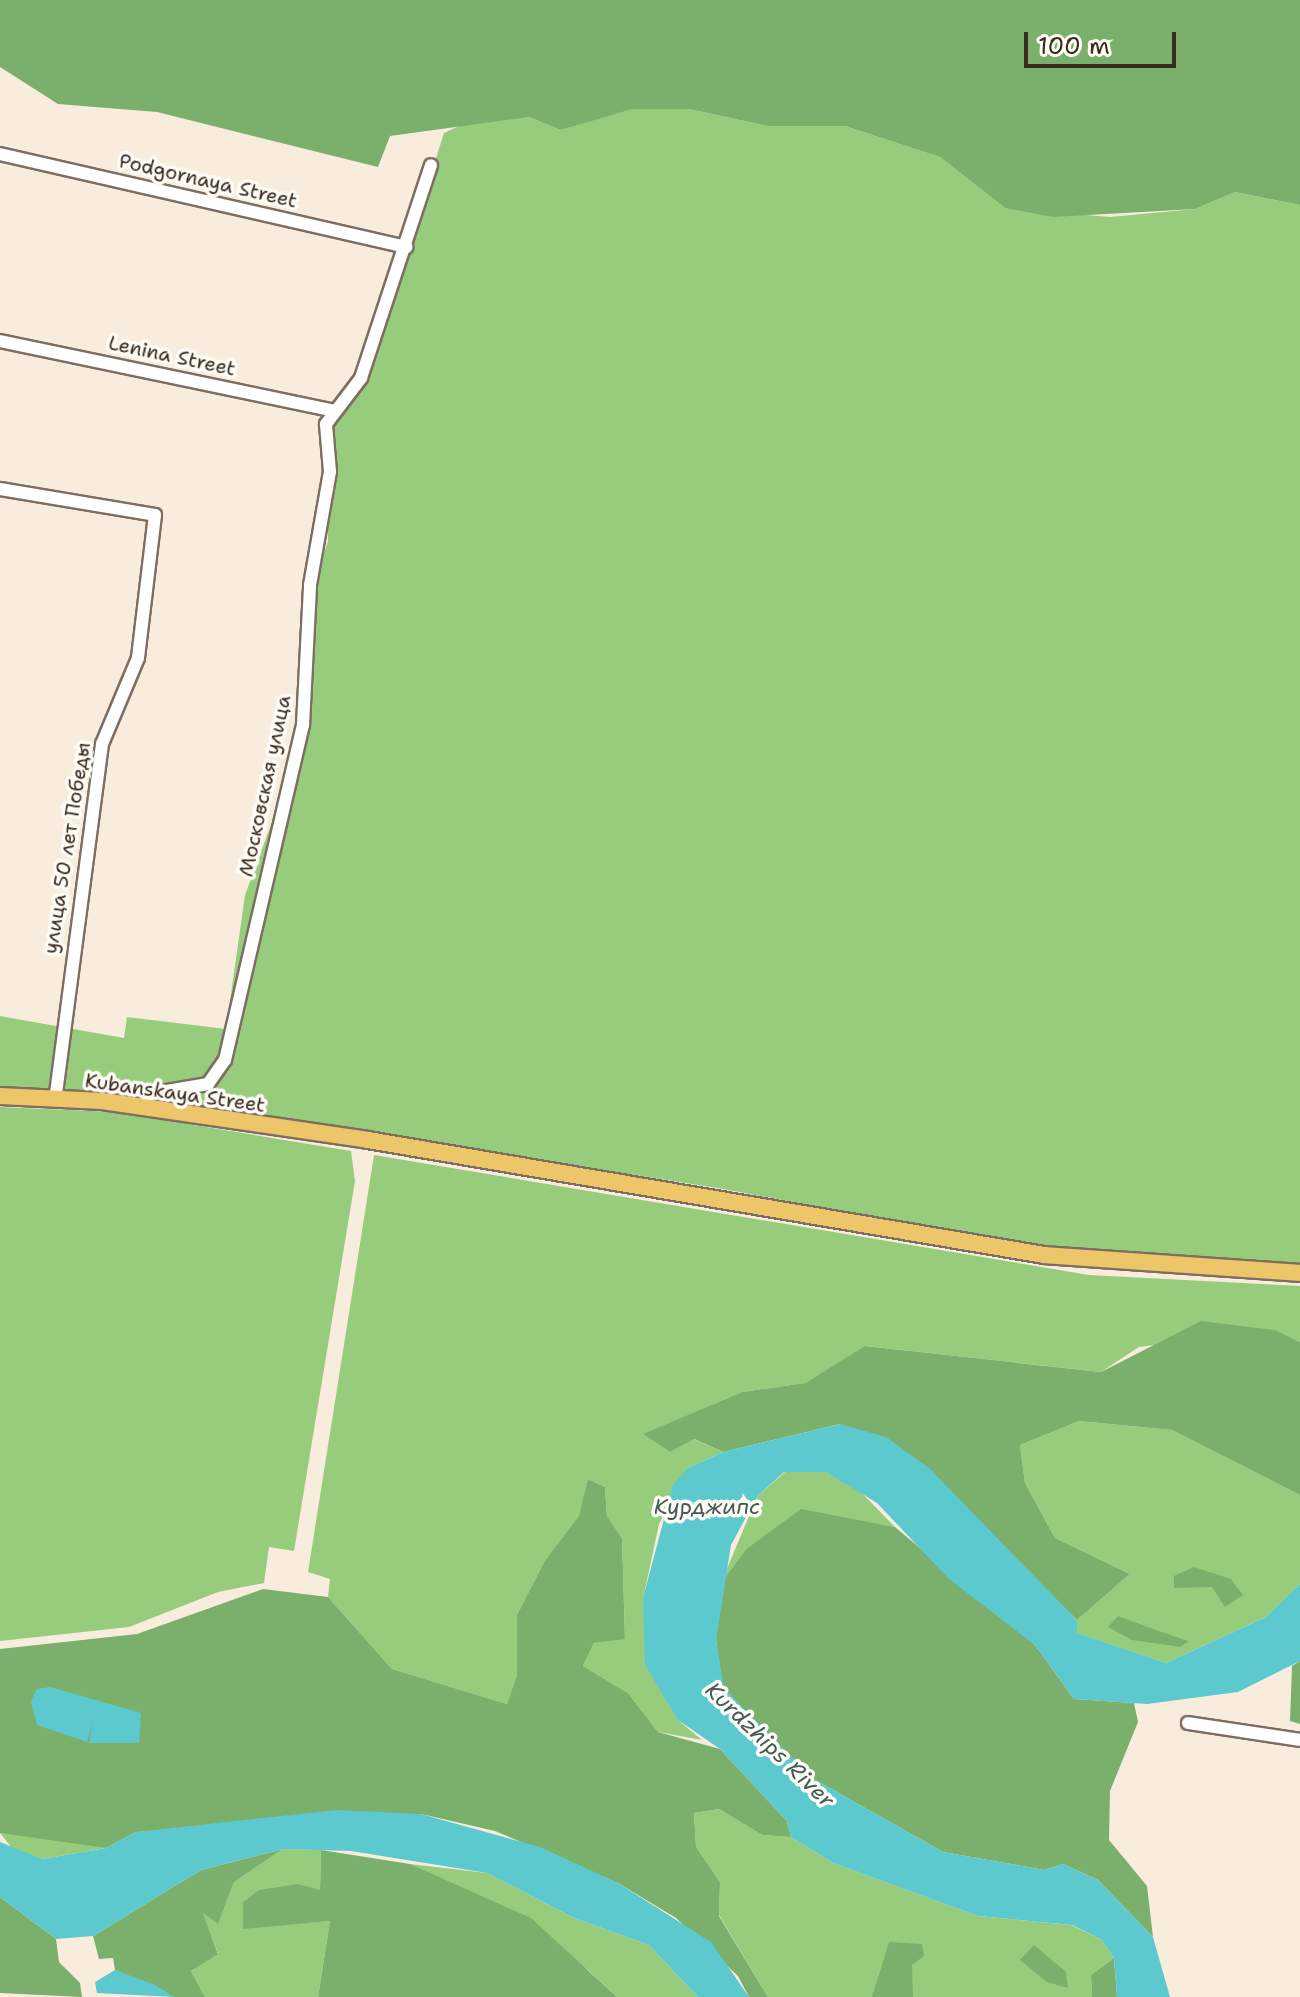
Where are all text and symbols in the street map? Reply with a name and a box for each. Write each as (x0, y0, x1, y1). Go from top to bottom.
scale bar (1028, 16, 1180, 66)
text: 100 m (1038, 30, 1110, 62)
street label: Podgornaya Street (117, 149, 299, 213)
street label: Lenina Street (106, 331, 238, 381)
street label: Московская улица (234, 693, 296, 879)
street label: улица 50 лет Победы (38, 741, 96, 955)
street label: Kubanskaya Street (83, 1068, 267, 1118)
water label: Курджипс (654, 1494, 760, 1520)
water label: Kurdzhips River (700, 1677, 840, 1813)

